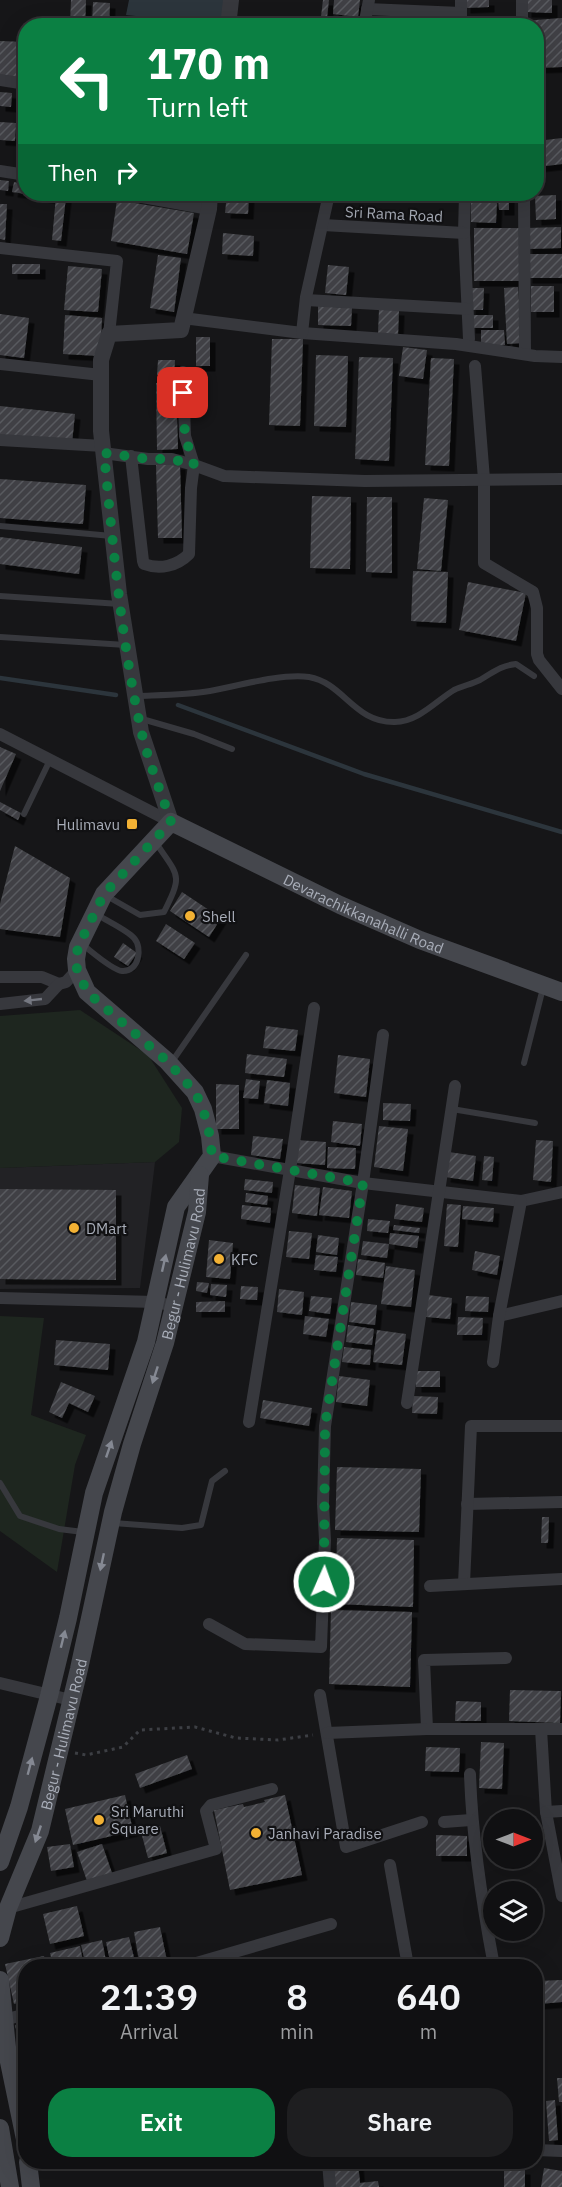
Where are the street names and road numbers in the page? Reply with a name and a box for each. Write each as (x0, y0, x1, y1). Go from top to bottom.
street label: Sri Rama Road (345, 202, 443, 226)
street label: Devarachikkanahalli Road (281, 869, 446, 957)
street label: Begur - Hulimavu Road (157, 1187, 208, 1341)
street label: Begur - Hulimavu Road (36, 1657, 90, 1812)

